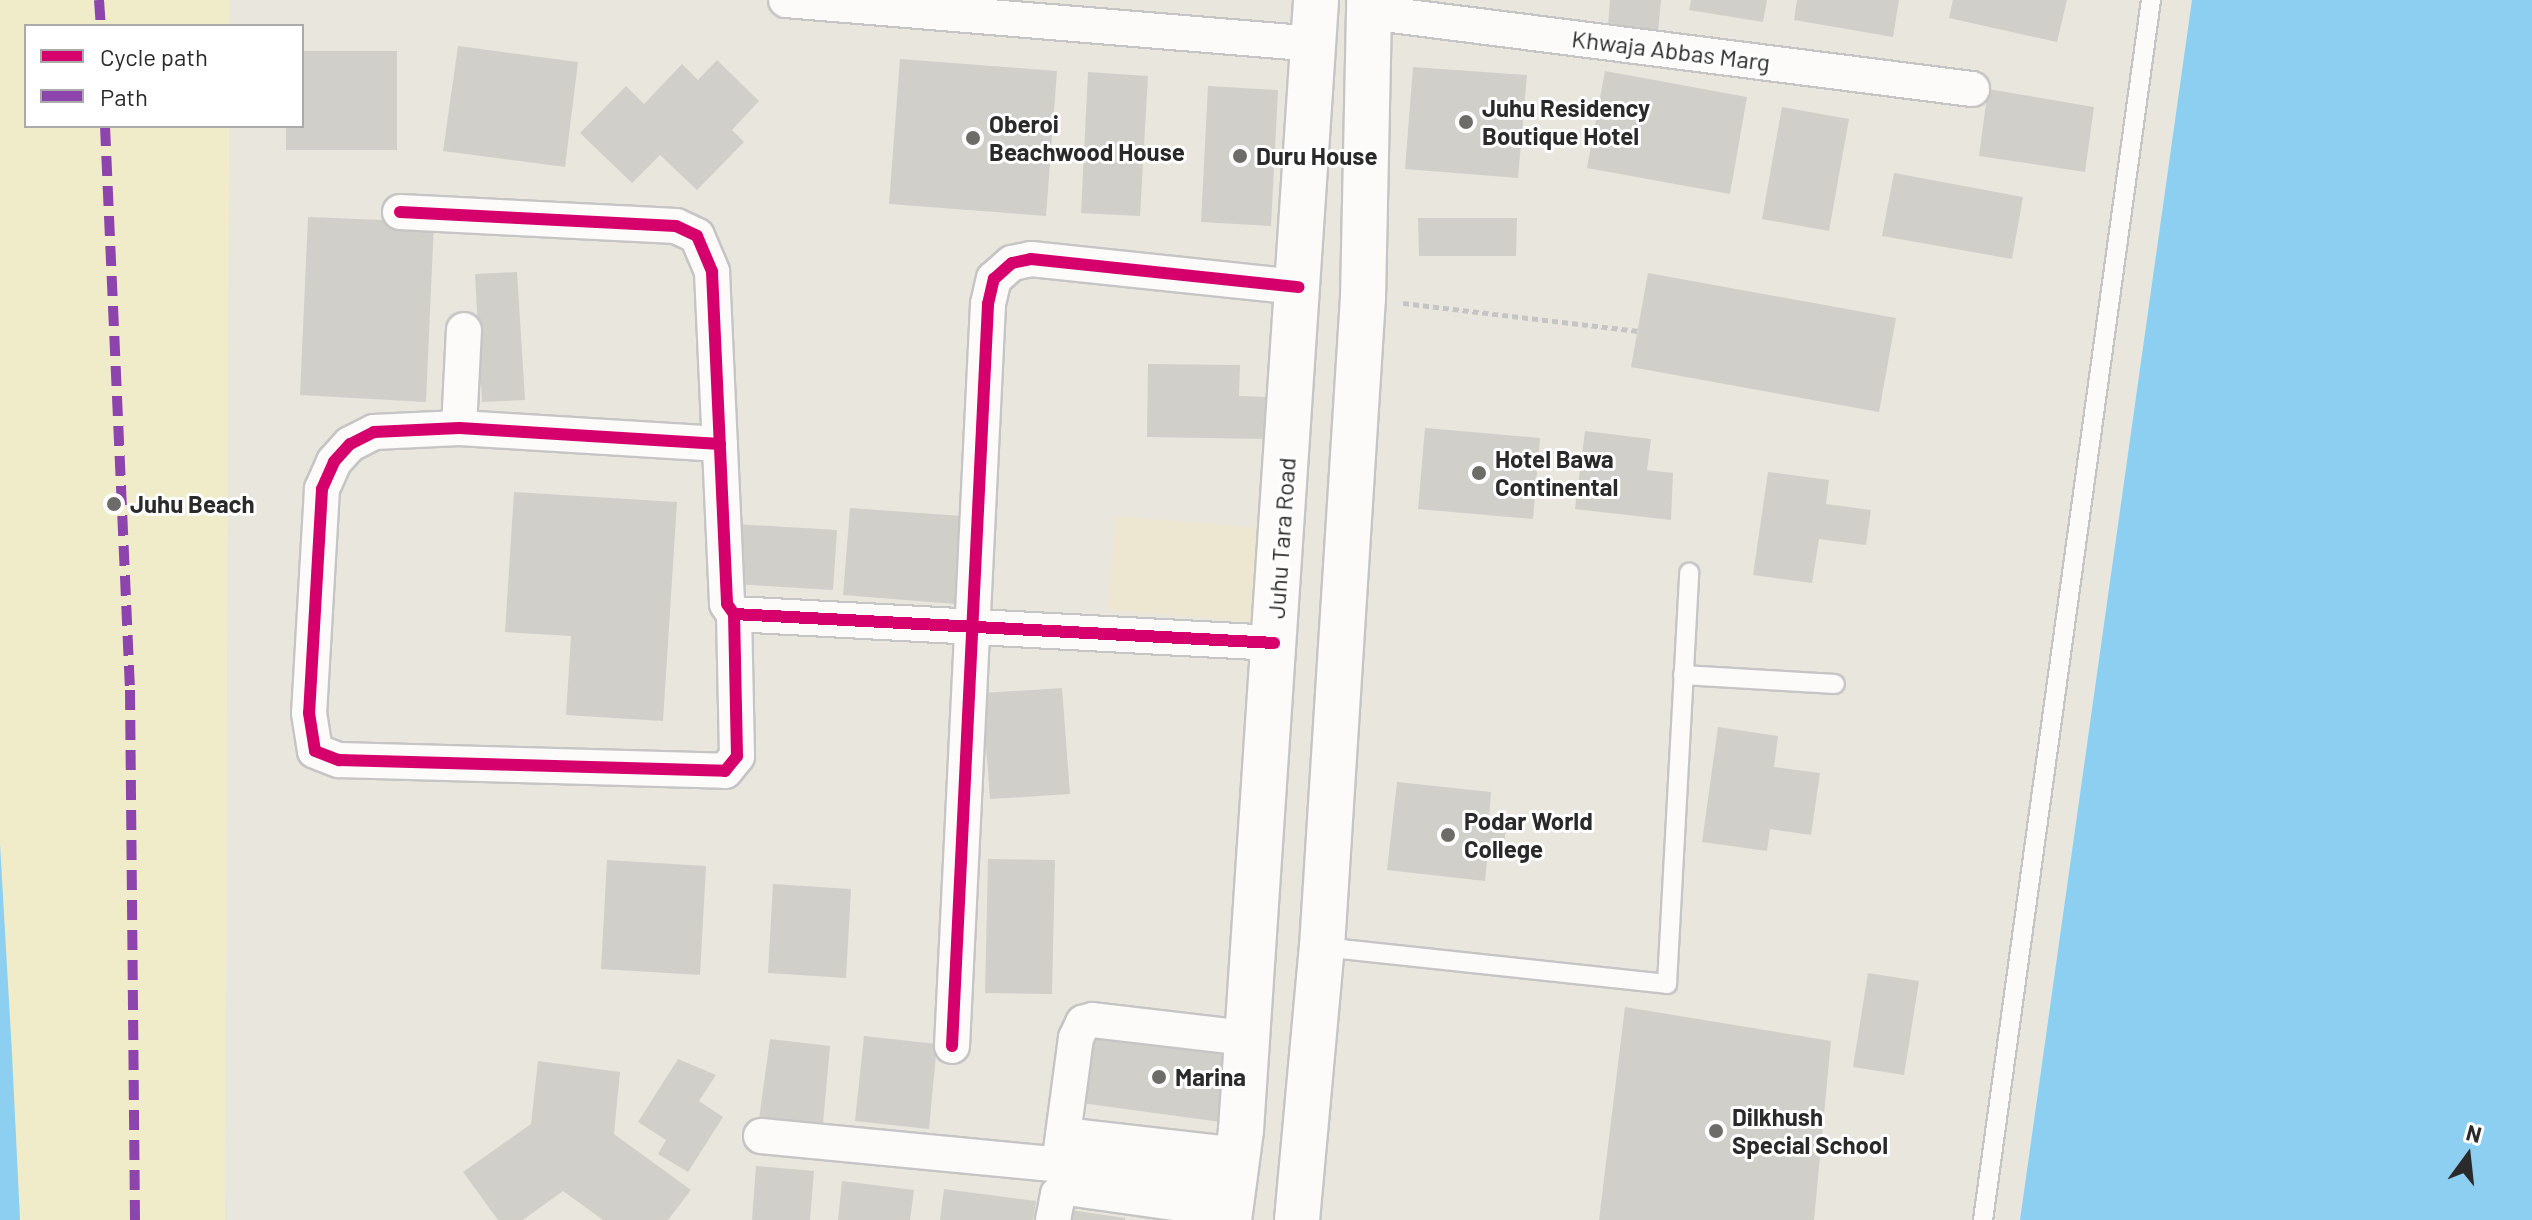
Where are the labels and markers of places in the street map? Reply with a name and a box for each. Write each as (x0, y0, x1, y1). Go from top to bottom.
place label: Juhu Residency Boutique Hotel (1482, 94, 1650, 150)
place label: Oberoi Beachwood House (989, 110, 1185, 166)
marker: Juhu Residency Boutique Hotel (1457, 113, 1475, 131)
marker: Oberoi Beachwood House (964, 129, 982, 147)
place label: Duru House (1256, 142, 1378, 170)
marker: Duru House (1231, 147, 1249, 165)
place label: Hotel Bawa Continental (1495, 445, 1618, 501)
marker: Hotel Bawa Continental (1470, 464, 1488, 482)
place label: Juhu Beach (130, 490, 255, 518)
marker: Juhu Beach (105, 495, 123, 513)
place label: Podar World College (1464, 807, 1593, 863)
marker: Podar World College (1439, 826, 1457, 844)
place label: Marina (1175, 1063, 1246, 1091)
marker: Marina (1150, 1068, 1168, 1086)
place label: Dilkhush Special School (1732, 1103, 1888, 1159)
marker: Dilkhush Special School (1707, 1122, 1725, 1140)

